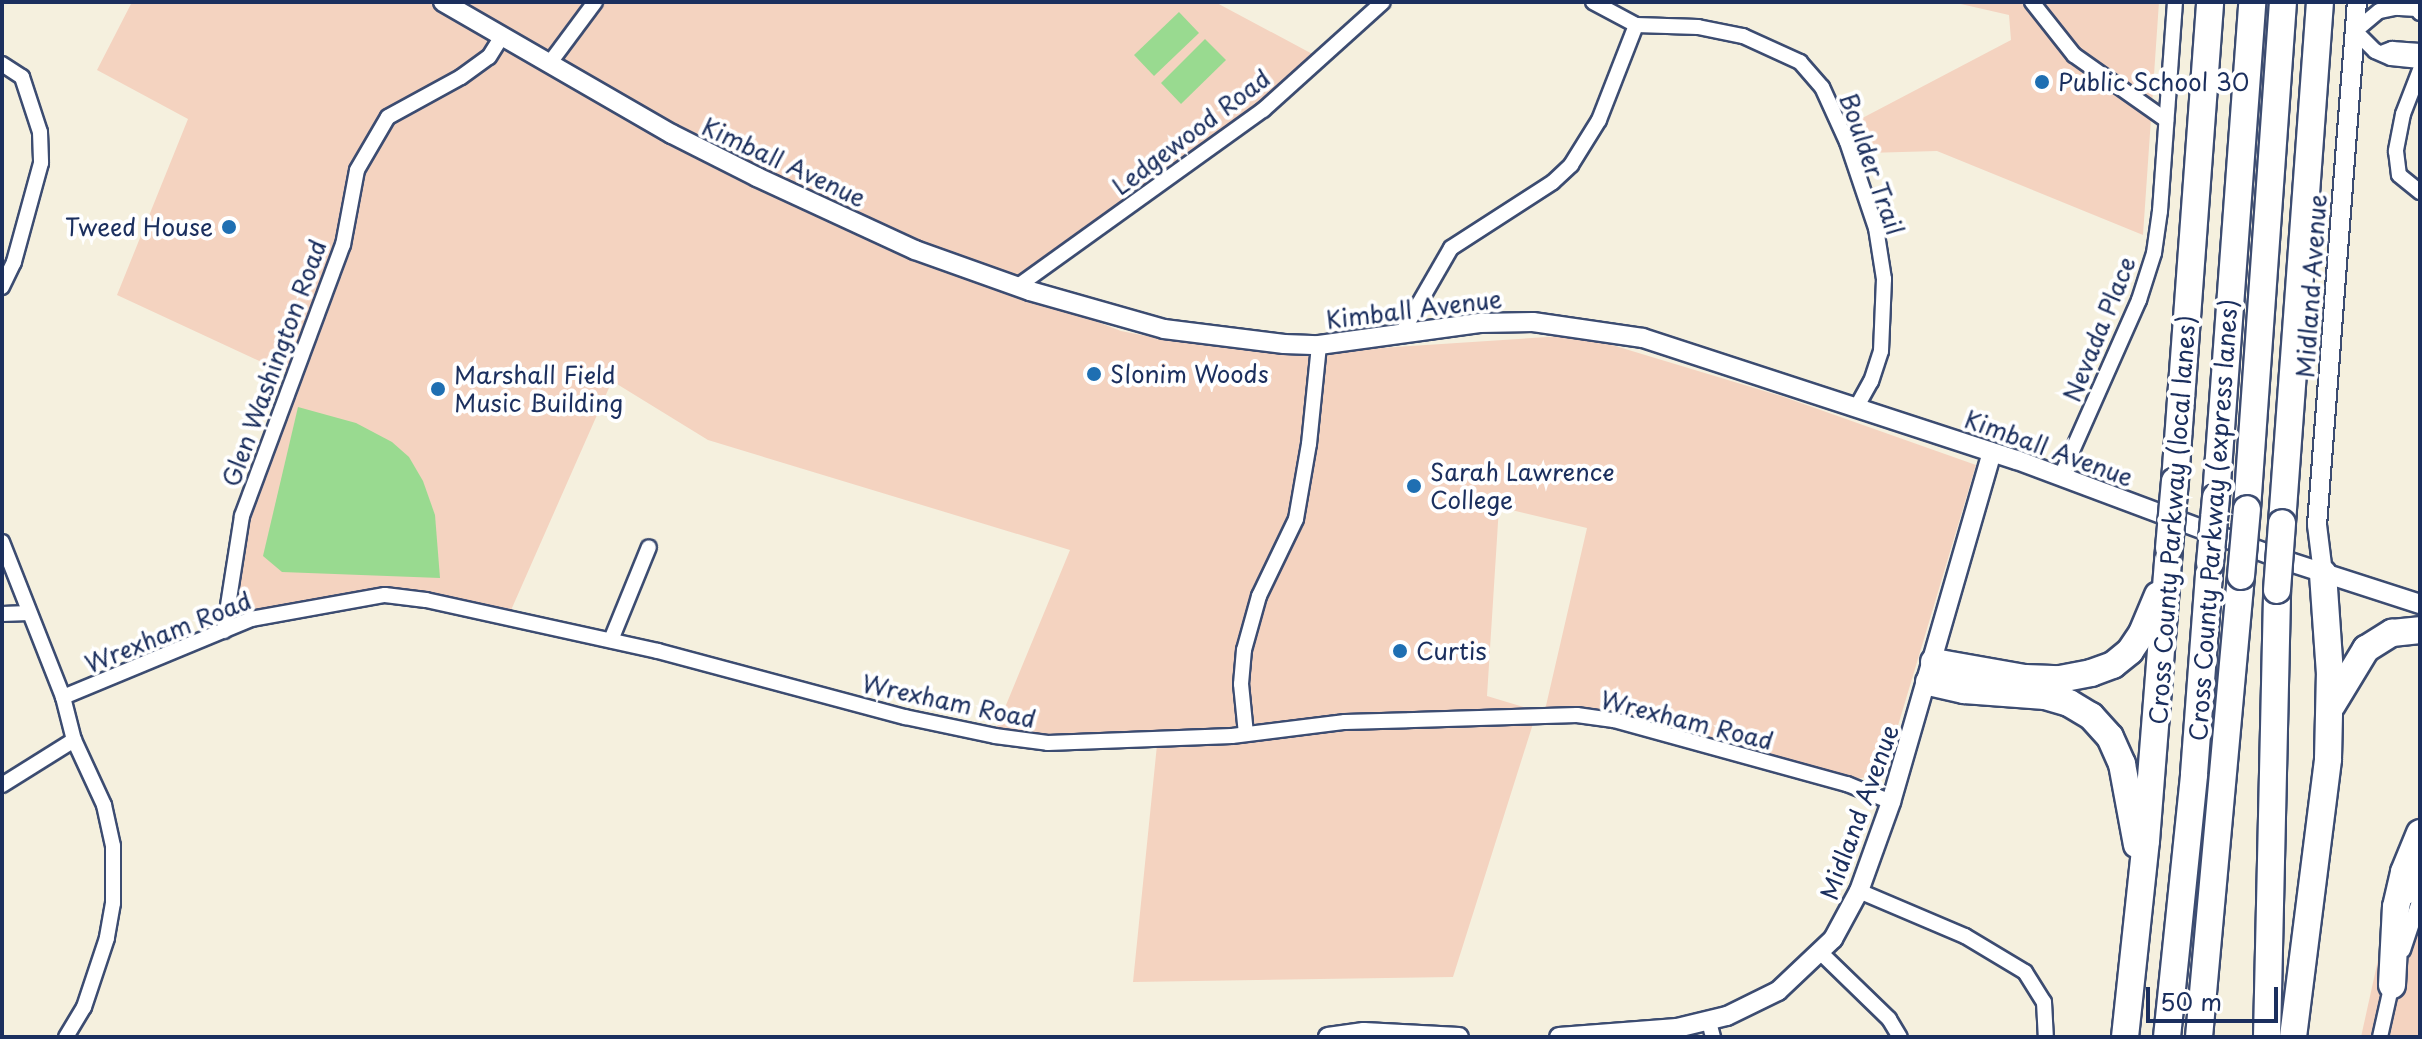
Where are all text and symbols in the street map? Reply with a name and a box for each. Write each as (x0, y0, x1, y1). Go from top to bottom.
street label: Ledgewood Road (1106, 63, 1276, 201)
place label: Public School 30 (2058, 68, 2250, 96)
marker: Public School 30 (2033, 73, 2051, 91)
street label: Boulder Trail (1834, 89, 1910, 239)
street label: Kimball Avenue (698, 112, 870, 212)
street label: Midland Avenue (2290, 194, 2332, 378)
place label: Tweed House (63, 213, 213, 241)
marker: Tweed House (220, 218, 238, 236)
street label: Glen Washington Road (216, 235, 332, 491)
street label: Nevada Place (2057, 252, 2141, 406)
street label: Kimball Avenue (1325, 284, 1503, 334)
street label: Cross County Parkway (express lanes) (2183, 297, 2243, 743)
street label: Cross County Parkway (local lanes) (2143, 313, 2201, 727)
place label: Slonim Woods (1110, 360, 1270, 388)
place label: Marshall Field Music Building (454, 361, 621, 417)
marker: Slonim Woods (1085, 365, 1103, 383)
marker: Marshall Field Music Building (429, 380, 447, 398)
street label: Kimball Avenue (1961, 404, 2137, 492)
place label: Sarah Lawrence College (1430, 458, 1616, 514)
marker: Sarah Lawrence College (1405, 477, 1423, 495)
street label: Wrexham Road (80, 585, 256, 679)
place label: Curtis (1416, 637, 1487, 665)
marker: Curtis (1391, 642, 1409, 660)
street label: Wrexham Road (859, 668, 1039, 734)
street label: Wrexham Road (1597, 685, 1777, 755)
street label: Midland Avenue (1814, 721, 1904, 903)
scale bar (2150, 971, 2282, 1021)
text: 50 m (2160, 983, 2222, 1019)

